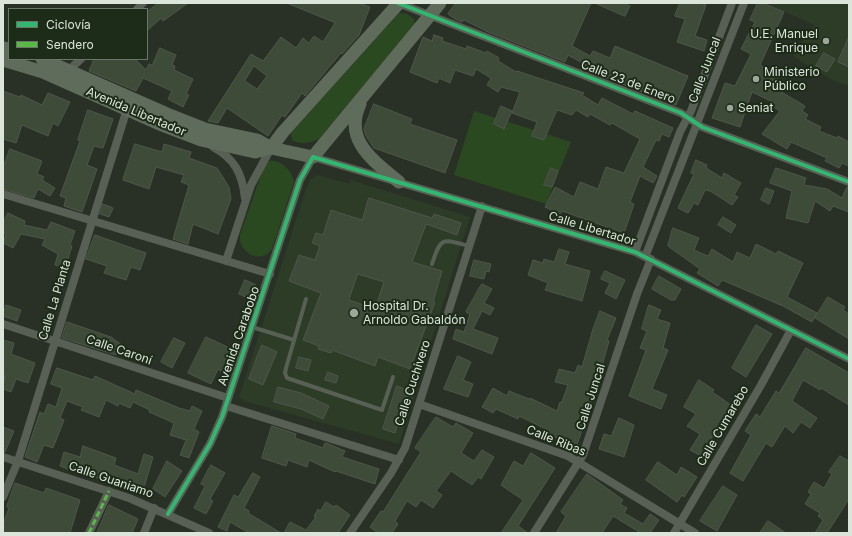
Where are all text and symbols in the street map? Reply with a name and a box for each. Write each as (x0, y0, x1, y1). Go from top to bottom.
legend (8, 8, 148, 60)
text: Ciclovía (46, 17, 91, 32)
place label: U.E. Manuel Enrique (750, 27, 818, 55)
street label: Calle Juncal (686, 35, 724, 105)
marker: U.E. Manuel Enrique (821, 36, 831, 46)
text: Sendero (46, 37, 94, 52)
street label: Calle 23 de Enero (579, 57, 677, 107)
place label: Ministerio Público (764, 65, 820, 93)
marker: Ministerio Público (751, 74, 761, 84)
street label: Avenida Libertador (84, 84, 188, 140)
place label: Seniat (738, 101, 773, 115)
marker: Seniat (725, 103, 735, 113)
street label: Calle Libertador (547, 209, 637, 249)
street label: Calle La Planta (36, 258, 74, 342)
street label: Avenida Carabobo (215, 284, 263, 388)
place label: Hospital Dr. Arnoldo Gabaldón (363, 299, 466, 327)
marker: Hospital Dr. Arnoldo Gabaldón (348, 307, 360, 319)
street label: Calle Caroní (84, 332, 154, 368)
street label: Calle Cuchivero (392, 338, 434, 428)
street label: Calle Juncal (573, 362, 609, 432)
street label: Calle Cumarebo (694, 383, 752, 469)
street label: Calle Ribas (524, 423, 588, 459)
street label: Calle Guaniamo (67, 459, 155, 501)

